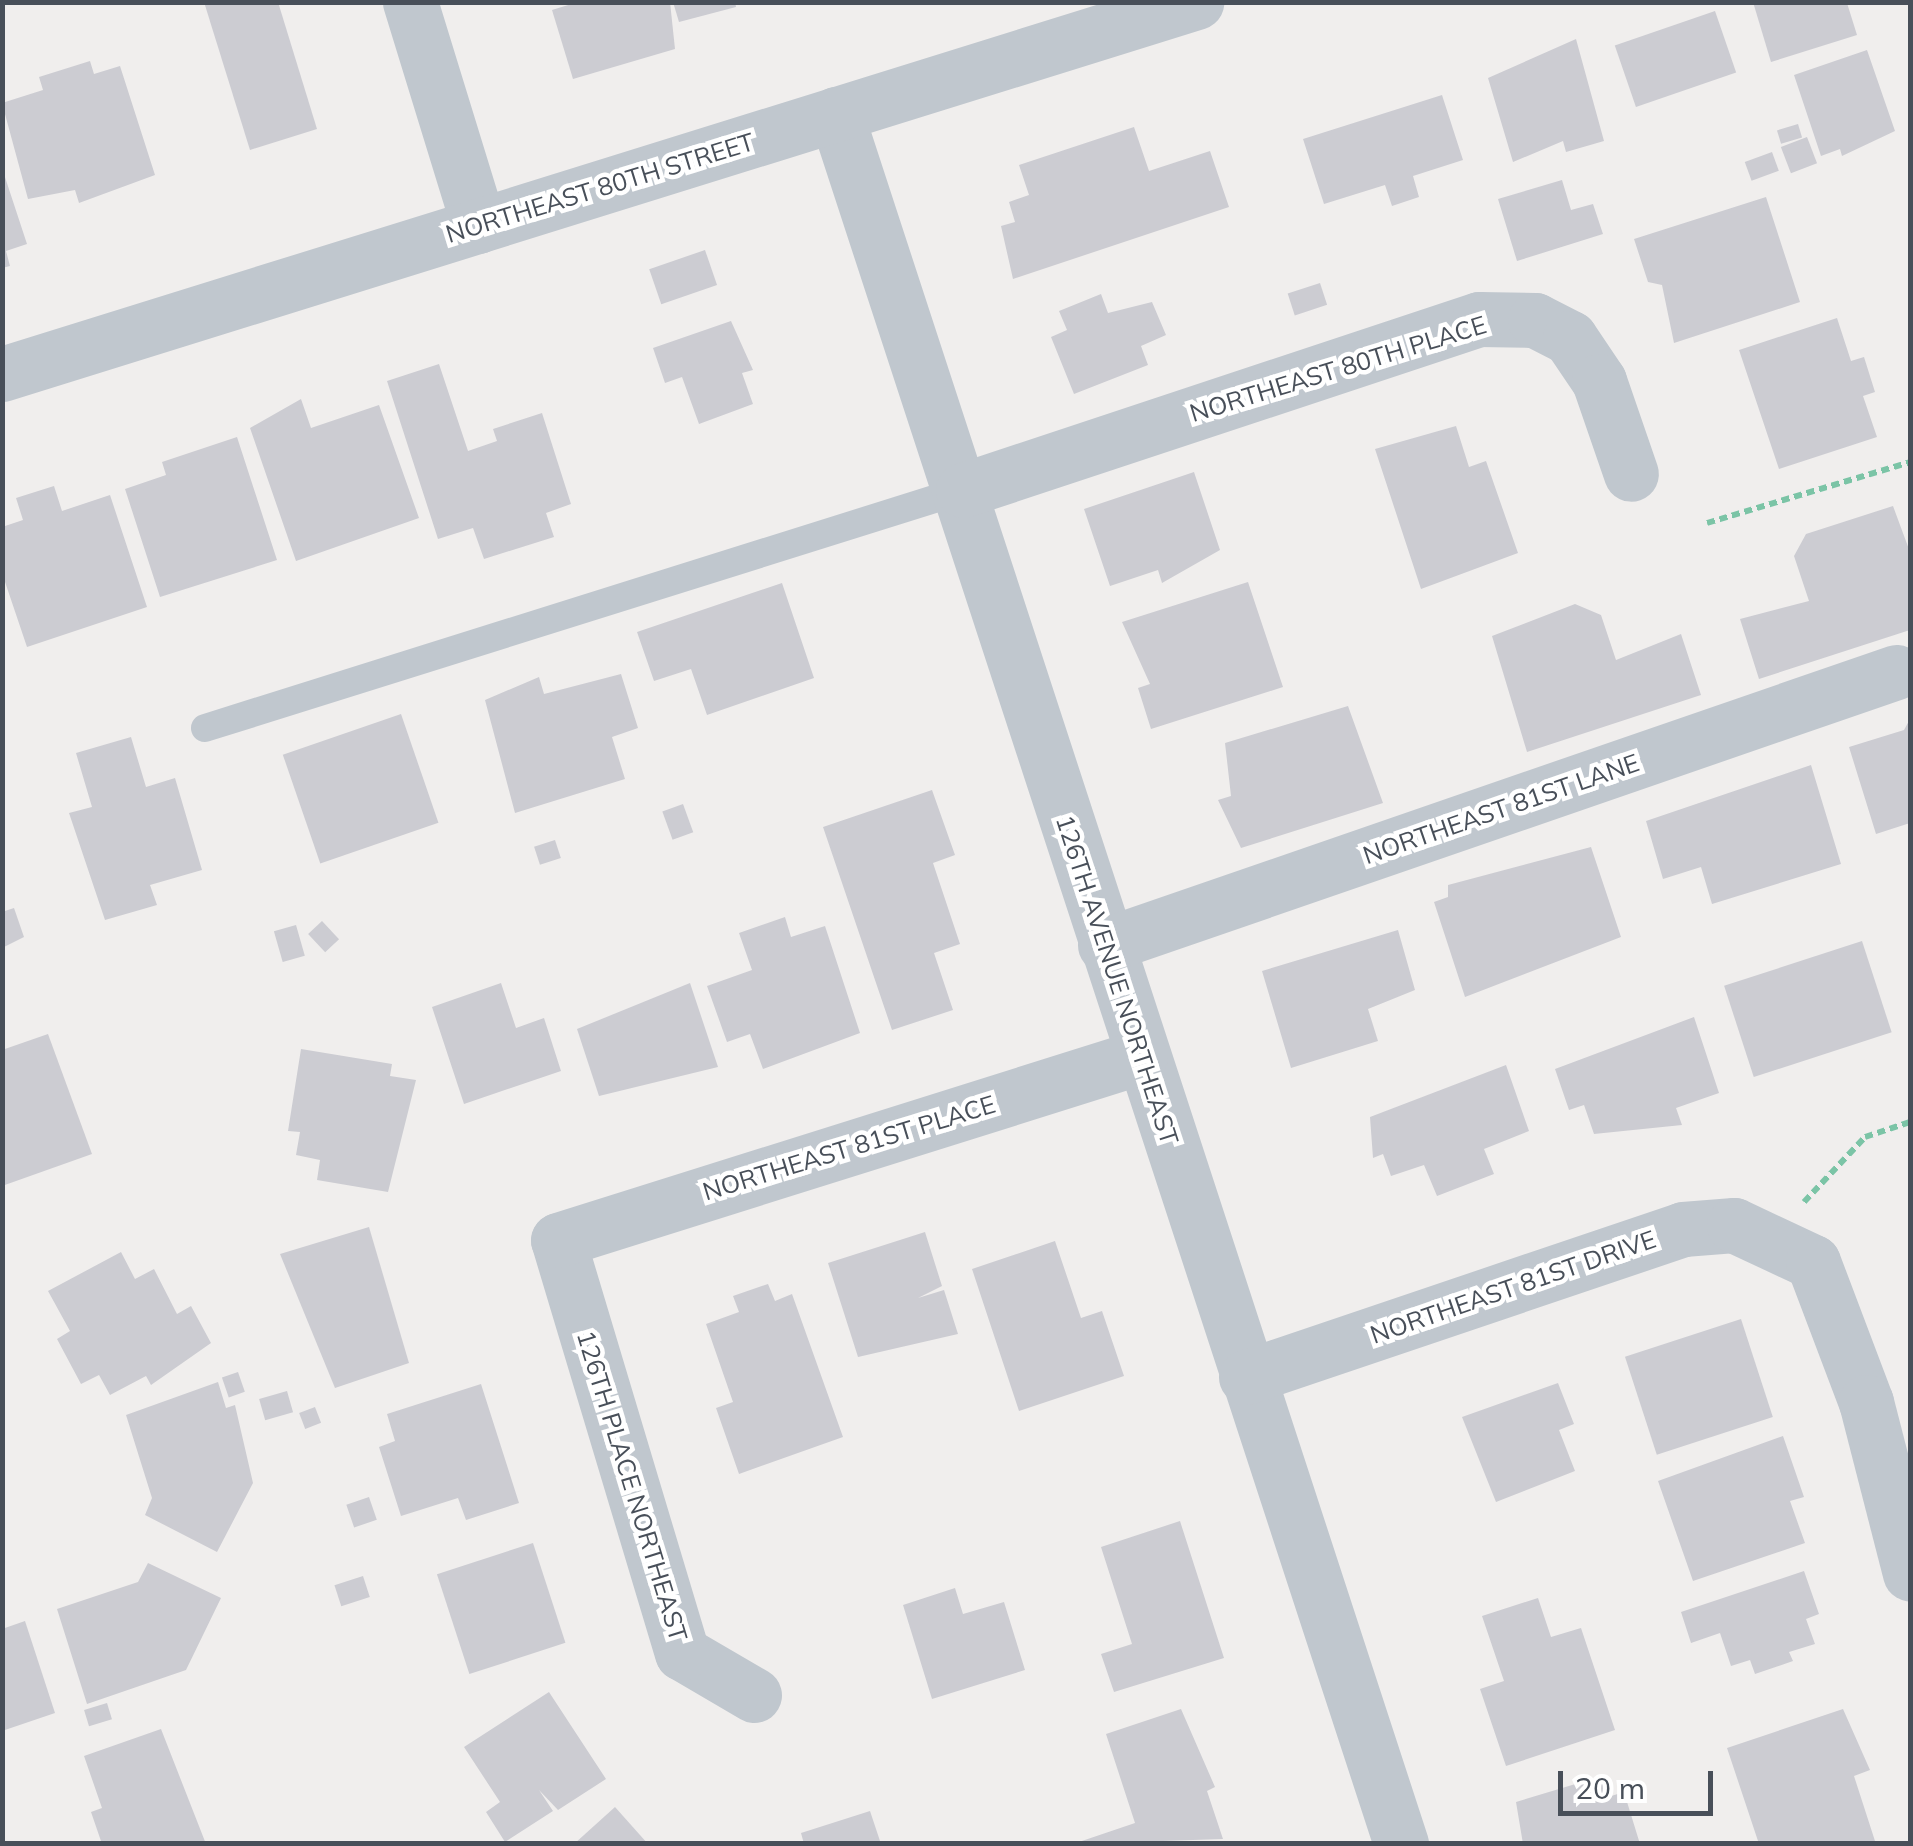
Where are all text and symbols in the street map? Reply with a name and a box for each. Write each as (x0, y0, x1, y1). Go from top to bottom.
street label: NORTHEAST 80TH STREET (442, 127, 758, 249)
street label: NORTHEAST 80TH PLACE (1186, 310, 1490, 428)
street label: NORTHEAST 81ST LANE (1359, 748, 1643, 870)
street label: 126TH AVENUE NORTHEAST (1049, 811, 1185, 1149)
street label: NORTHEAST 81ST PLACE (699, 1089, 999, 1207)
street label: NORTHEAST 81ST DRIVE (1366, 1224, 1660, 1350)
street label: 126TH PLACE NORTHEAST (570, 1327, 694, 1645)
scale bar (1563, 1751, 1718, 1813)
text: 20 m (1575, 1769, 1645, 1807)

